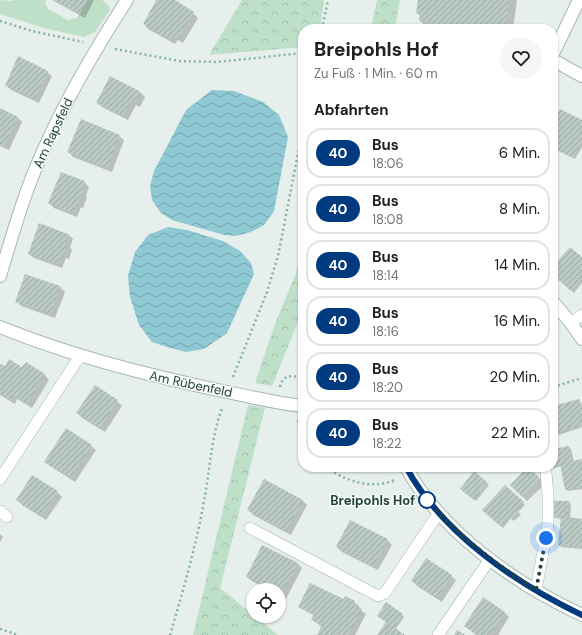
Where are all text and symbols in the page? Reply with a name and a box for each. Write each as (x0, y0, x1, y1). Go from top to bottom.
text: Breipohls Hof (314, 37, 439, 62)
button: heart (500, 37, 542, 79)
text: Zu Fuß · 1 Min. · 60 m (314, 65, 438, 82)
street label: Am Rapsfeld (29, 95, 77, 171)
text: Abfahrten (314, 100, 389, 120)
text: Bus (372, 135, 399, 155)
text: 6 Min. (499, 143, 540, 163)
text: 40 (329, 144, 347, 162)
text: 18:06 (372, 155, 404, 172)
text: Bus (372, 191, 399, 211)
text: 8 Min. (499, 199, 540, 219)
text: 40 (329, 200, 347, 218)
text: 18:08 (372, 211, 403, 228)
text: Bus (372, 247, 399, 267)
text: 14 Min. (494, 255, 540, 275)
text: 40 (329, 256, 347, 274)
text: 18:14 (372, 267, 399, 284)
text: Bus (372, 303, 399, 323)
text: 16 Min. (494, 311, 540, 331)
text: 40 (329, 312, 347, 330)
text: 18:16 (372, 323, 399, 340)
text: Bus (372, 359, 399, 379)
street label: Am Rübenfeld (148, 367, 234, 401)
text: 20 Min. (489, 367, 540, 387)
text: 40 (329, 368, 347, 386)
text: 18:20 (372, 379, 403, 396)
text: Bus (372, 415, 399, 435)
text: 22 Min. (491, 423, 540, 443)
text: 40 (329, 424, 347, 442)
text: 18:22 (372, 435, 402, 452)
marker: Breipohls Hof (418, 491, 436, 509)
place label: Breipohls Hof (330, 492, 415, 509)
your location (536, 528, 556, 548)
map controls (246, 583, 286, 623)
button: locate (246, 583, 286, 623)

